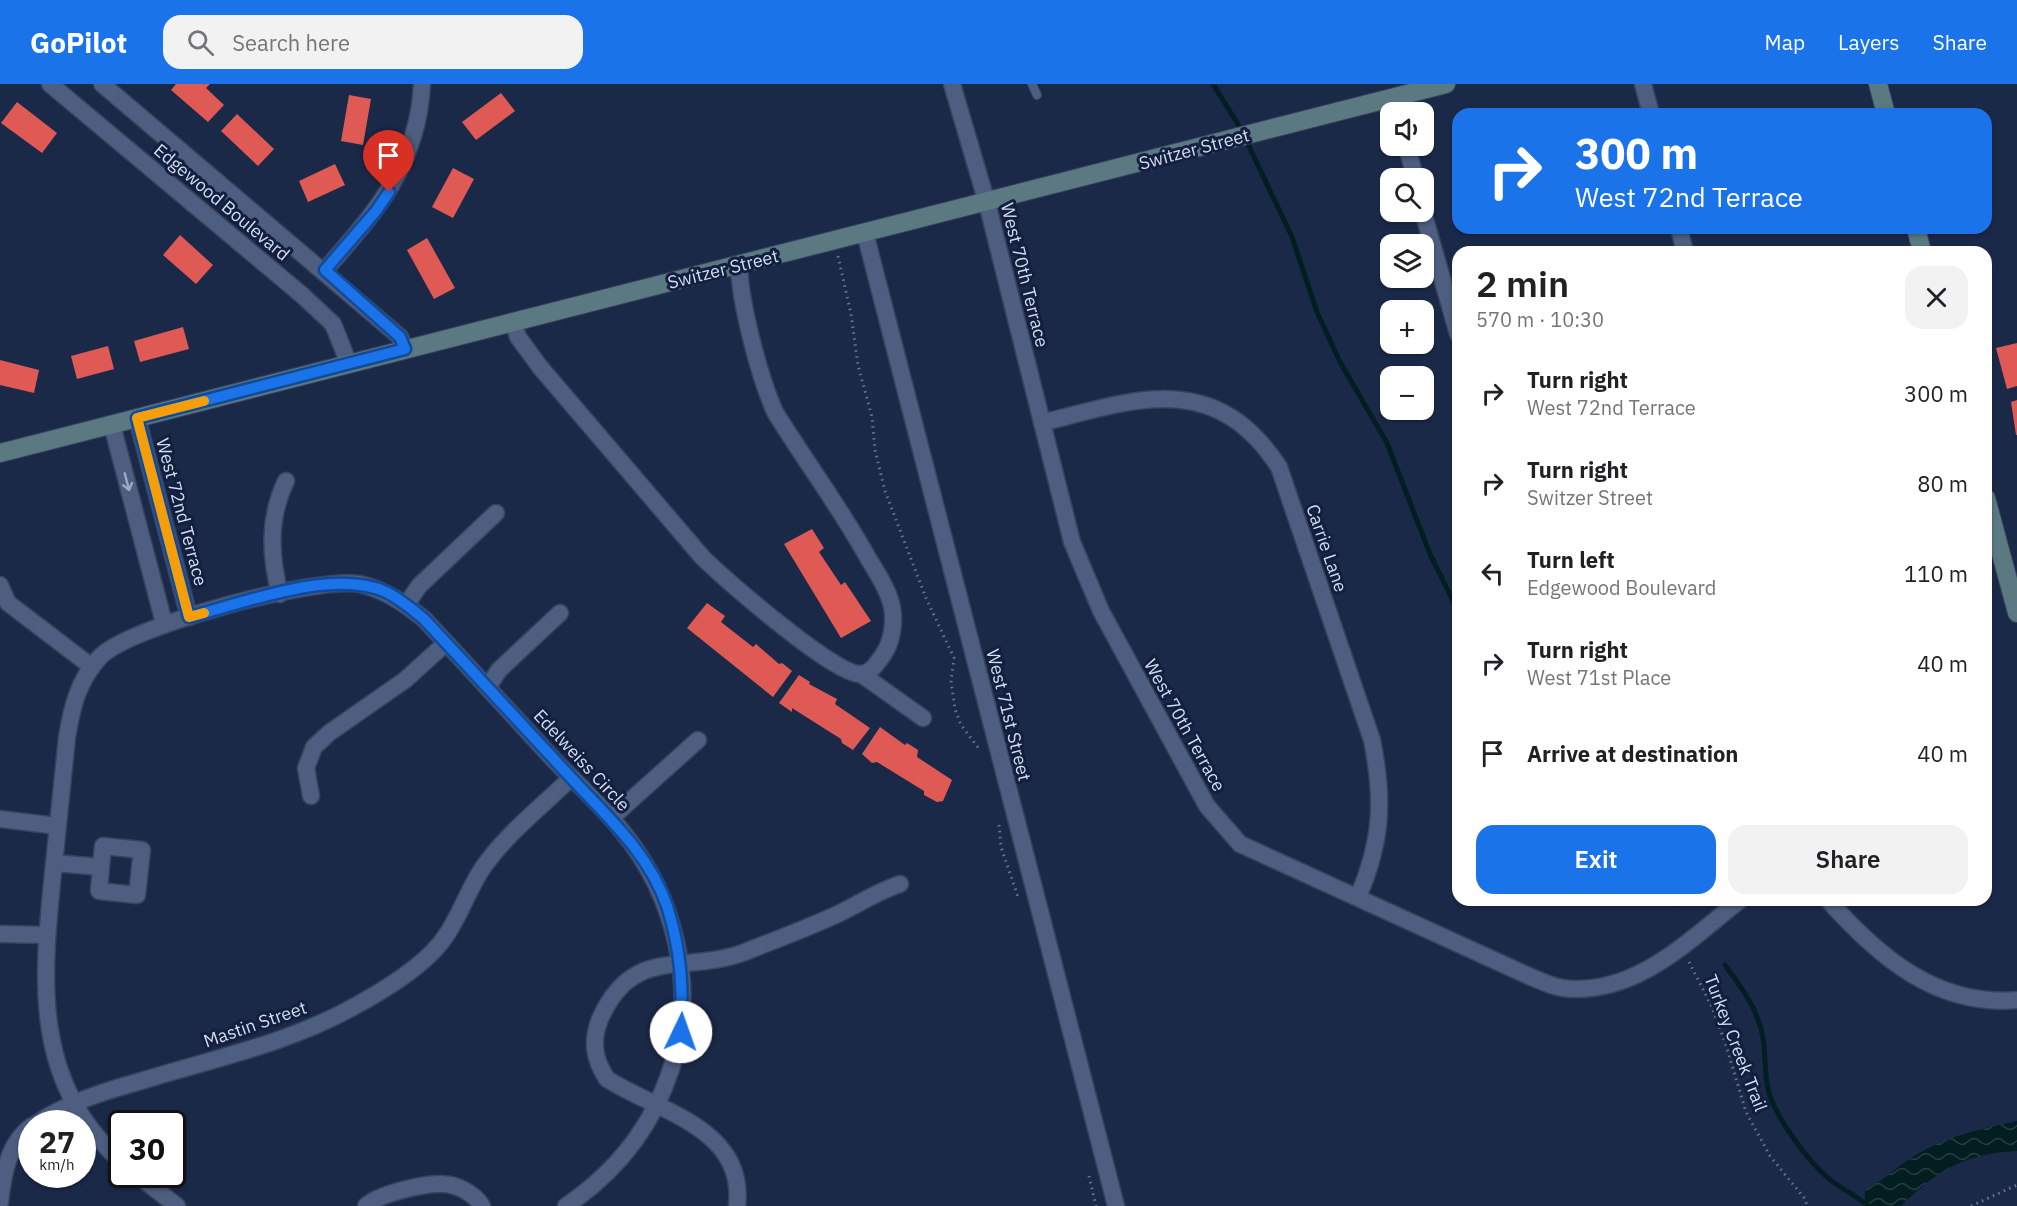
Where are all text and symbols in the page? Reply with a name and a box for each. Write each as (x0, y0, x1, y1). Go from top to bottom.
search box (163, 15, 583, 69)
text: GoPilot (30, 24, 127, 61)
icon: search (184, 26, 217, 59)
text: Search here (232, 28, 350, 57)
text: Map (1765, 28, 1805, 56)
text: Layers (1838, 28, 1900, 56)
text: Share (1933, 28, 1987, 56)
map controls (1380, 102, 1434, 420)
button: sound (1380, 102, 1434, 156)
street label: Switzer Street (1136, 123, 1252, 175)
text: 300 m (1575, 126, 1698, 181)
pin (363, 130, 414, 192)
icon: right (1476, 132, 1554, 210)
street label: Edgewood Boulevard (149, 138, 295, 266)
icon: arrive (372, 139, 405, 172)
button: search (1380, 168, 1434, 222)
text: West 72nd Terrace (1575, 179, 1803, 214)
street label: West 70th Terrace (996, 200, 1054, 350)
button: layers (1380, 234, 1434, 288)
street label: Switzer Street (665, 244, 781, 294)
text: 2 min (1476, 260, 1569, 307)
button: close (1905, 266, 1968, 329)
button: + (1380, 300, 1434, 354)
text: 570 m · 10:30 (1476, 306, 1604, 333)
text: Turn right (1527, 365, 1628, 394)
button: − (1380, 366, 1434, 420)
icon: right (1476, 377, 1509, 410)
text: 300 m (1904, 379, 1968, 408)
text: West 72nd Terrace (1527, 394, 1696, 421)
street label: West 72nd Terrace (151, 436, 213, 588)
text: Turn right (1527, 455, 1628, 484)
icon: right (1476, 467, 1509, 500)
text: 80 m (1917, 469, 1968, 498)
one-way arrow (122, 472, 133, 491)
text: Switzer Street (1527, 484, 1653, 511)
street label: Carrie Lane (1301, 501, 1353, 595)
text: Turn left (1527, 545, 1615, 574)
icon: left (1476, 557, 1509, 590)
text: 110 m (1904, 559, 1968, 588)
text: Edgewood Boulevard (1527, 574, 1716, 601)
text: Turn right (1527, 635, 1628, 664)
street label: West 71st Street (982, 647, 1036, 783)
icon: right (1476, 647, 1509, 680)
text: 40 m (1917, 649, 1968, 678)
street label: West 70th Terrace (1139, 655, 1231, 795)
text: West 71st Place (1527, 664, 1671, 691)
street label: Edelweiss Circle (529, 704, 635, 816)
icon: arrive (1476, 737, 1509, 770)
text: Arrive at destination (1527, 739, 1738, 768)
text: 40 m (1917, 739, 1968, 768)
button: Exit (1476, 825, 1716, 894)
button: Share (1728, 825, 1968, 894)
street label: Turkey Creek Trail (1699, 971, 1773, 1115)
street label: Mastin Street (200, 996, 310, 1052)
position arrow (649, 1000, 713, 1064)
speed limit sign: 30 (108, 1110, 186, 1188)
text: 27 (39, 1122, 75, 1161)
text: km/h (39, 1155, 75, 1174)

